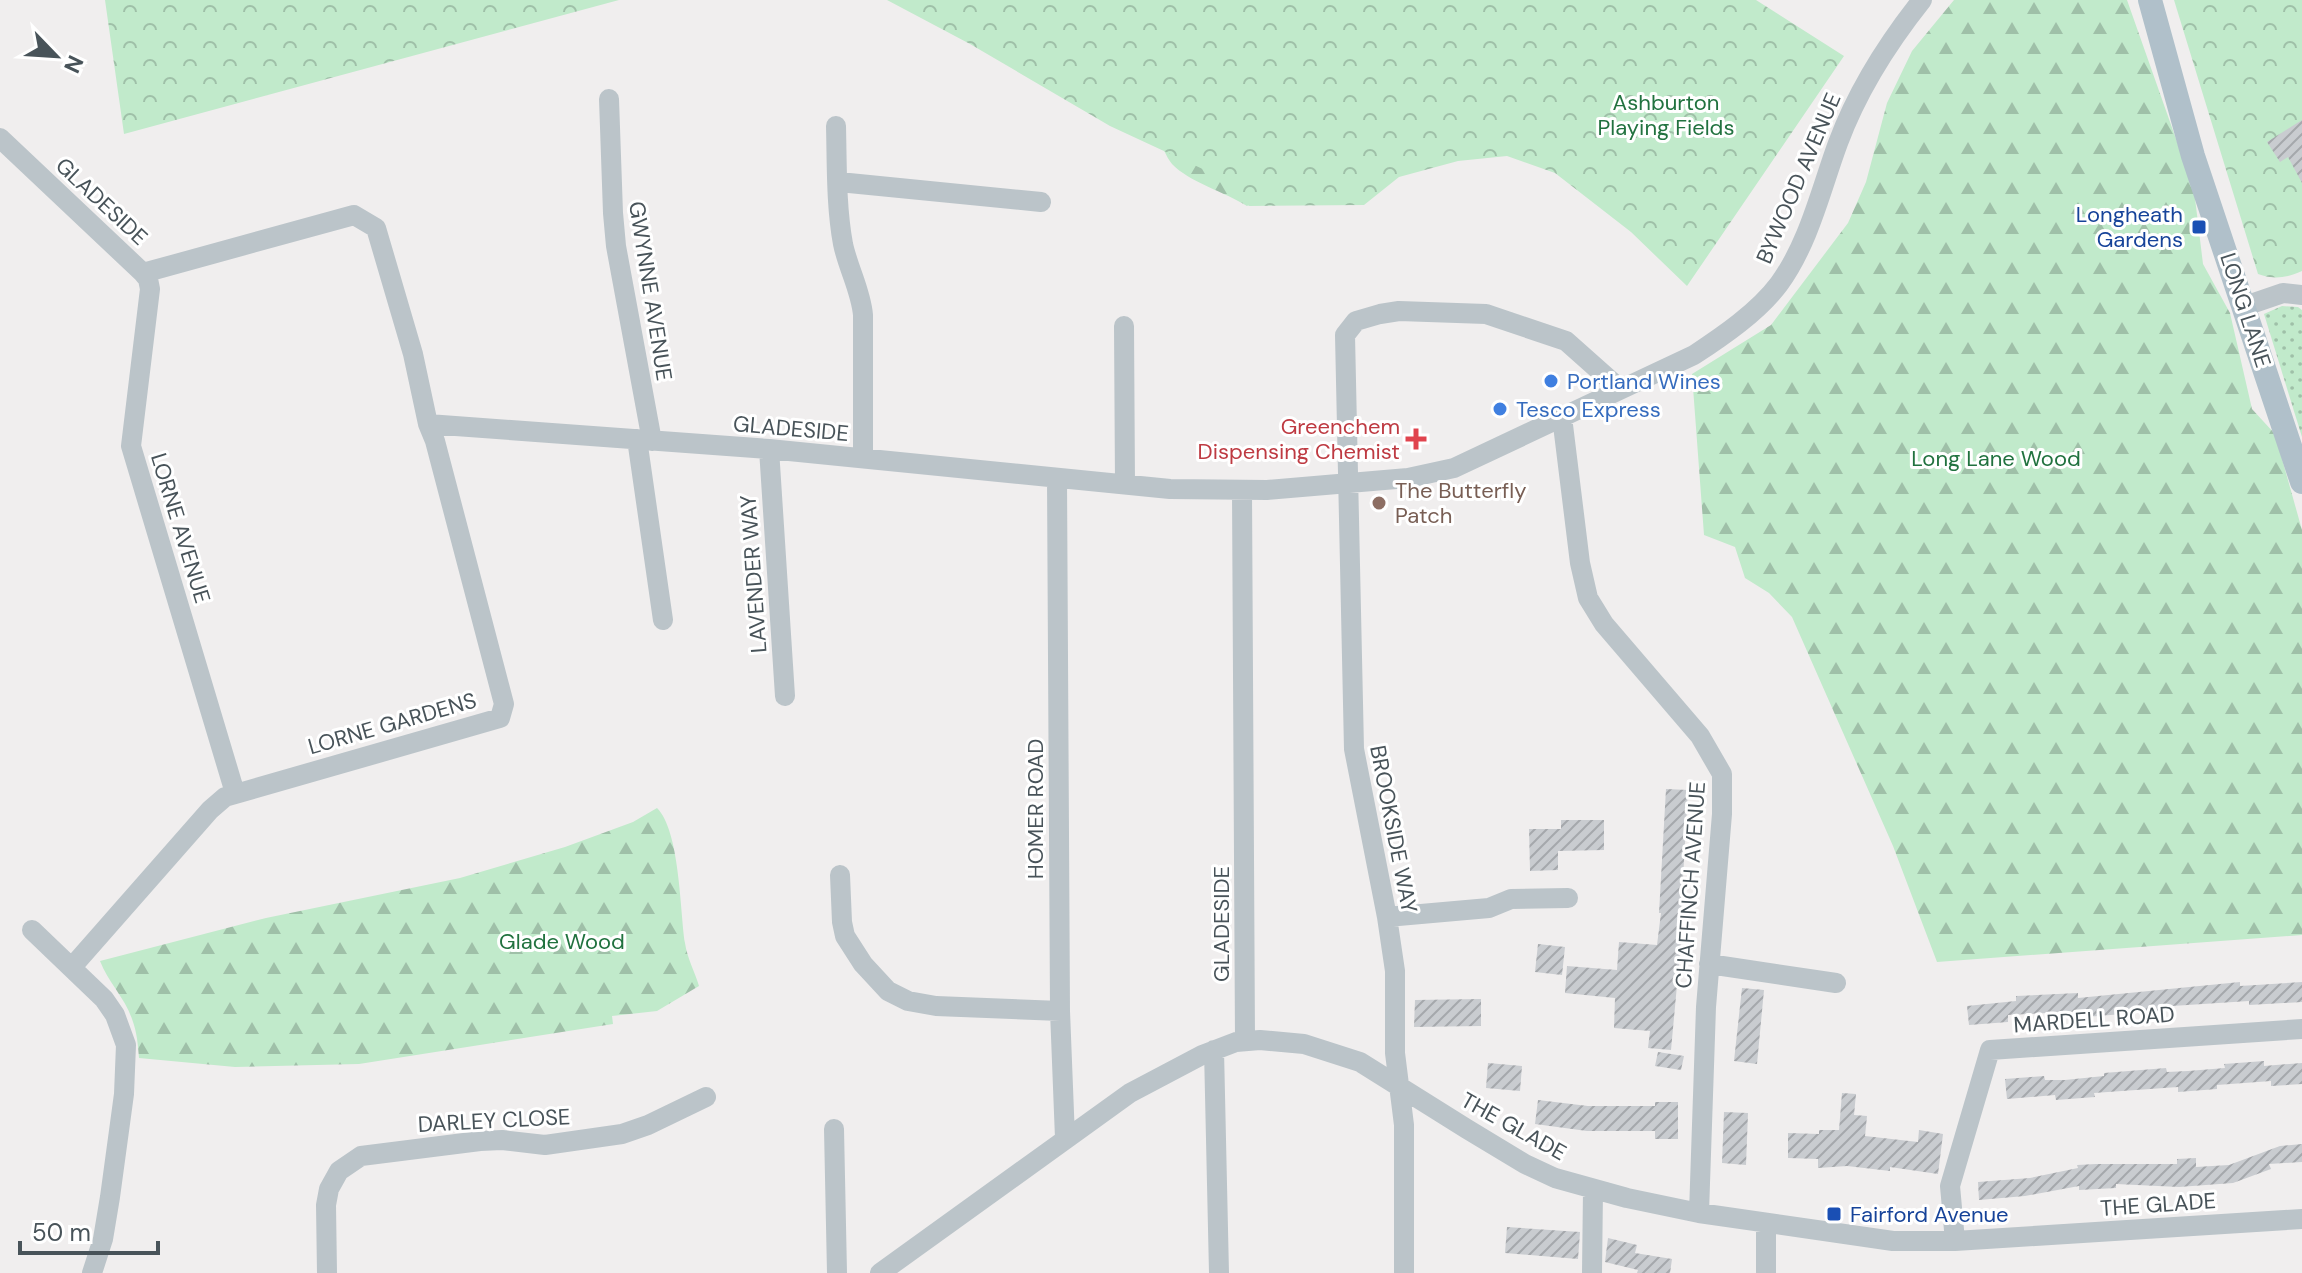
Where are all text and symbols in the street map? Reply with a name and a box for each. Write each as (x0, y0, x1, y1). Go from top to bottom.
north arrow (16, 16, 96, 96)
text: N (57, 51, 90, 78)
park label: Ashburton Playing Fields (1598, 88, 1734, 142)
street label: BYWOOD AVENUE (1749, 88, 1848, 268)
street label: GLADESIDE (49, 151, 154, 251)
street label: GWYNNE AVENUE (622, 199, 679, 383)
place label: Longheath Gardens (2076, 200, 2183, 254)
marker: Longheath Gardens (2190, 218, 2208, 236)
street label: LONG LANE (2213, 249, 2278, 371)
place label: Portland Wines (1567, 367, 1721, 396)
marker: Portland Wines (1542, 372, 1560, 390)
place label: Tesco Express (1516, 395, 1661, 424)
marker: Tesco Express (1491, 400, 1509, 418)
street label: GLADESIDE (732, 409, 850, 448)
place label: Greenchem Dispensing Chemist (1198, 412, 1400, 466)
marker: Greenchem Dispensing Chemist (1407, 430, 1425, 448)
park label: Long Lane Wood (1911, 444, 2081, 473)
street label: LORNE AVENUE (144, 450, 217, 607)
place label: The Butterfly Patch (1395, 476, 1526, 530)
street label: LAVENDER WAY (733, 494, 773, 654)
marker: The Butterfly Patch (1370, 494, 1388, 512)
street label: LORNE GARDENS (305, 686, 480, 761)
street label: HOMER ROAD (1021, 739, 1050, 879)
street label: BROOKSIDE WAY (1363, 743, 1424, 916)
street label: CHAFFINCH AVENUE (1669, 781, 1712, 990)
street label: GLADESIDE (1207, 866, 1236, 982)
park label: Glade Wood (499, 927, 625, 956)
street label: MARDELL ROAD (2012, 999, 2176, 1040)
street label: THE GLADE (1456, 1086, 1572, 1167)
street label: DARLEY CLOSE (417, 1102, 571, 1139)
street label: THE GLADE (2099, 1186, 2217, 1223)
place label: Fairford Avenue (1850, 1200, 2009, 1229)
scale bar (20, 1205, 158, 1255)
marker: Fairford Avenue (1825, 1205, 1843, 1223)
text: 50 m (32, 1217, 91, 1248)

